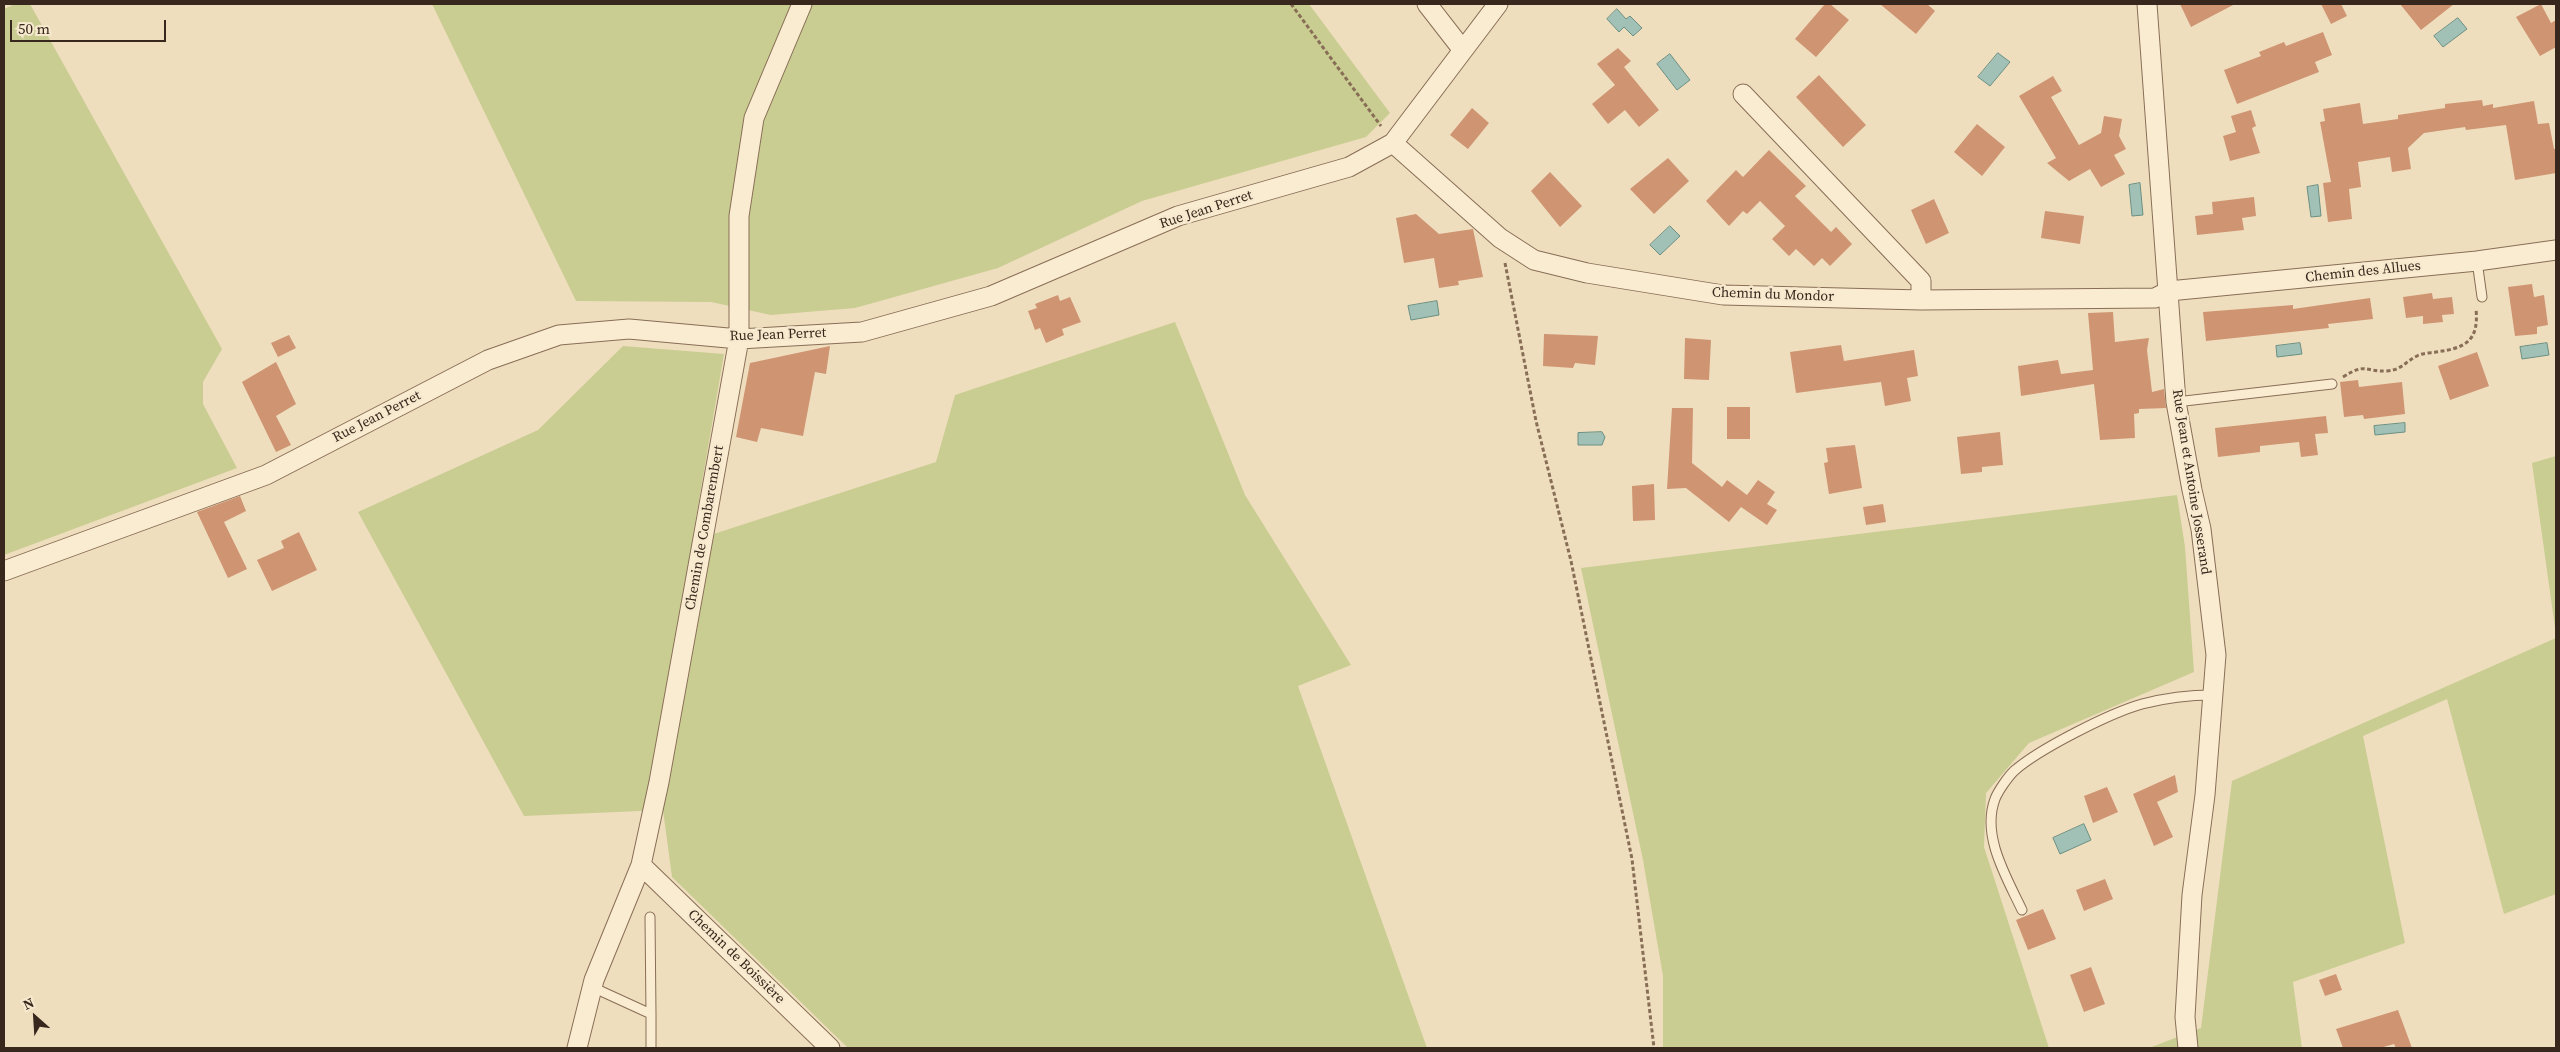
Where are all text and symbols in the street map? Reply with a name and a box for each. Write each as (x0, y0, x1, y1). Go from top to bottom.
scale bar (12, 10, 169, 42)
text: 50 m (18, 18, 50, 39)
street label: Rue Jean Perret (1157, 187, 1255, 233)
street label: Chemin des Allues (2304, 258, 2422, 286)
street label: Chemin du Mondor (1712, 284, 1834, 306)
street label: Rue Jean Perret (729, 325, 827, 345)
street label: Rue Jean Perret (330, 388, 424, 446)
street label: Rue Jean et Antoine Josserand (2168, 388, 2214, 576)
street label: Chemin de Combarembert (682, 444, 728, 612)
street label: Chemin de Boissière (684, 906, 788, 1008)
north arrow (10, 992, 60, 1042)
text: N (19, 992, 37, 1015)

